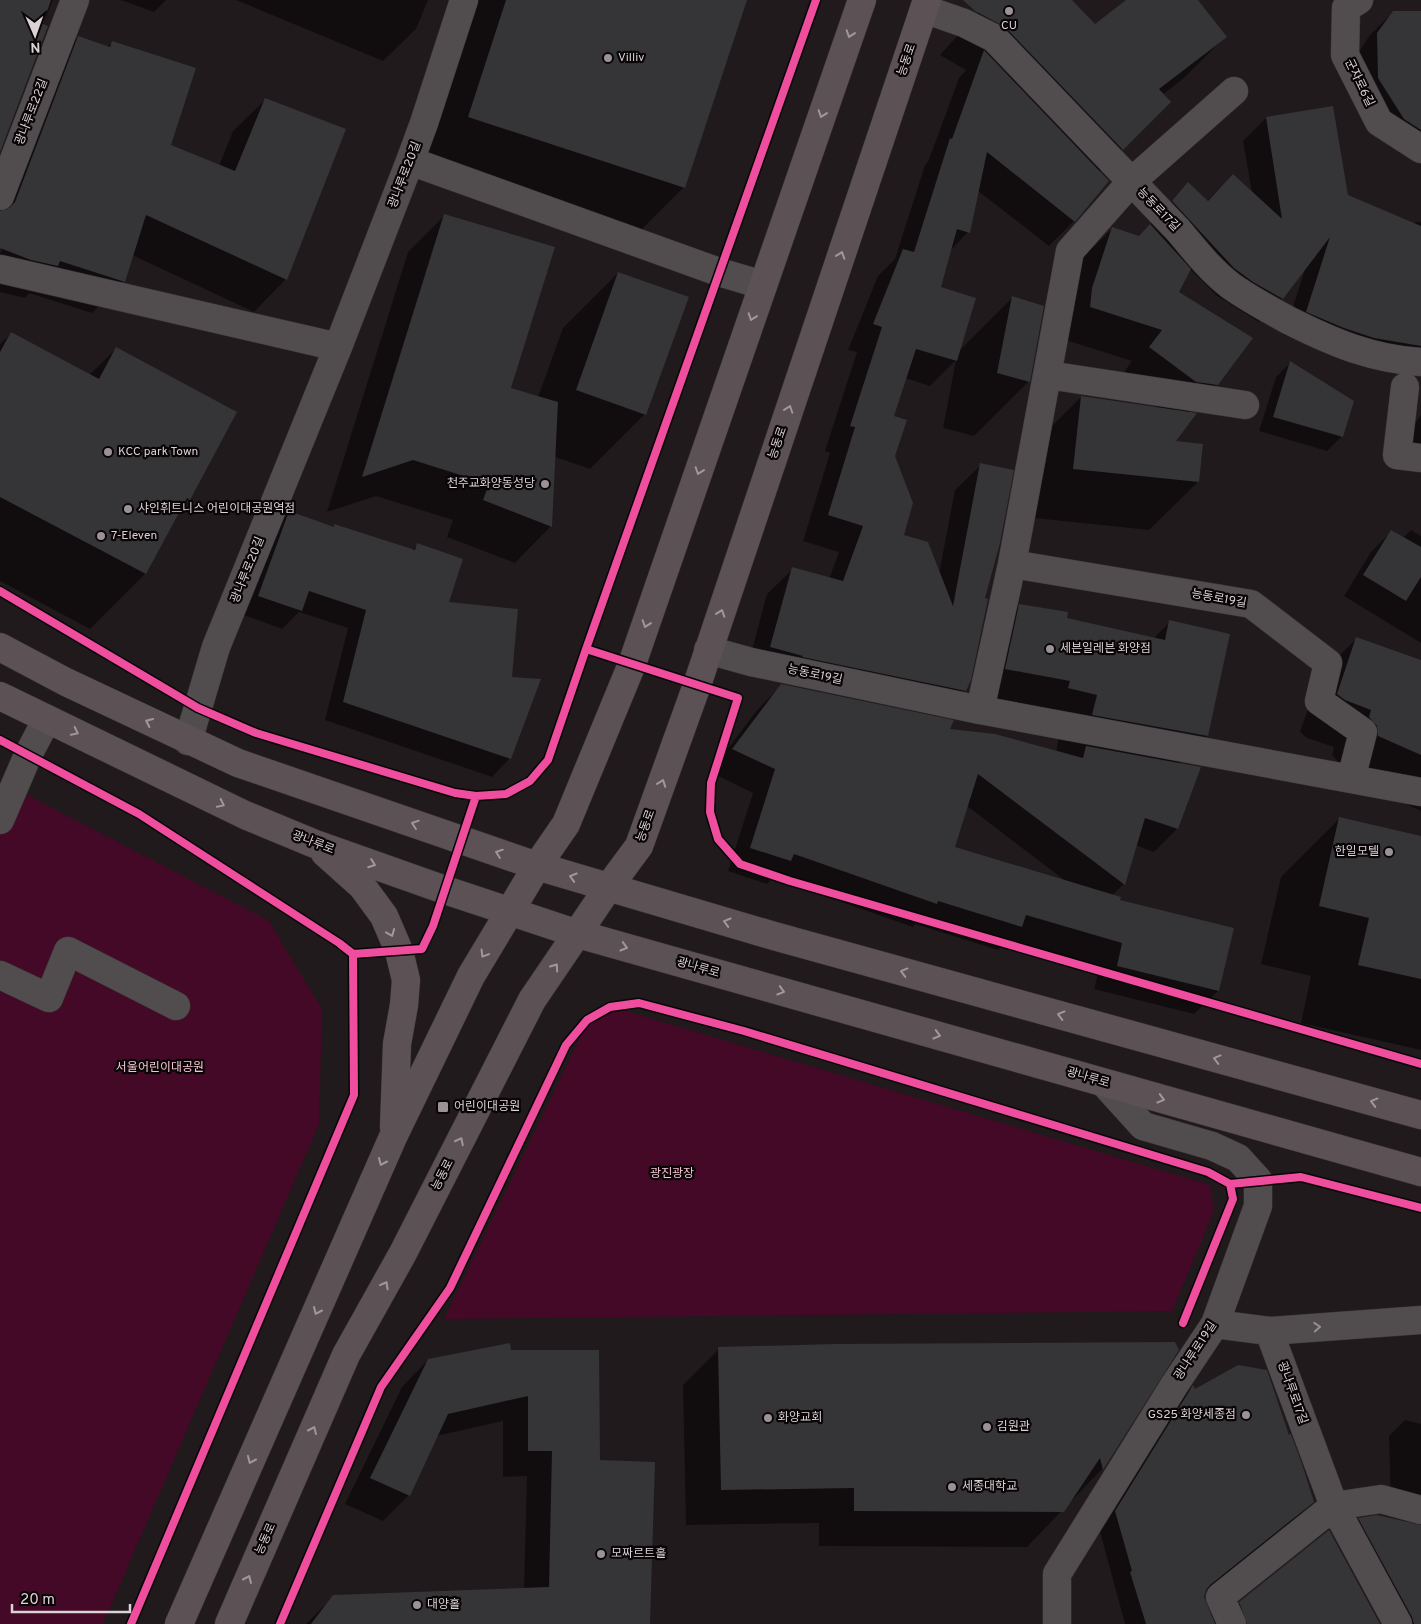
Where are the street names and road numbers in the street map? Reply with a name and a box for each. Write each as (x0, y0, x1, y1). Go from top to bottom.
street label: 능동로 (894, 42, 920, 78)
street label: 군자로6길 (1341, 56, 1377, 110)
street label: 광나루로22길 (12, 77, 52, 147)
street label: 광나루로20길 (385, 139, 425, 211)
street label: 능동로17길 (1133, 185, 1183, 235)
street label: 능동로 (765, 425, 791, 461)
street label: 광나루로20길 (227, 534, 269, 606)
street label: 능동로19길 (1190, 586, 1248, 612)
street label: 능동로19길 (786, 661, 844, 689)
street label: 능동로 (633, 808, 659, 844)
street label: 광나루로 (290, 828, 336, 858)
street label: 광나루로 (675, 954, 721, 982)
street label: 광나루로 (1065, 1064, 1111, 1092)
street label: 능동로 (428, 1157, 458, 1193)
street label: 광나루로19길 (1171, 1319, 1221, 1383)
street label: 광나루로17길 (1273, 1359, 1311, 1427)
street label: 능동로 (252, 1521, 280, 1557)

